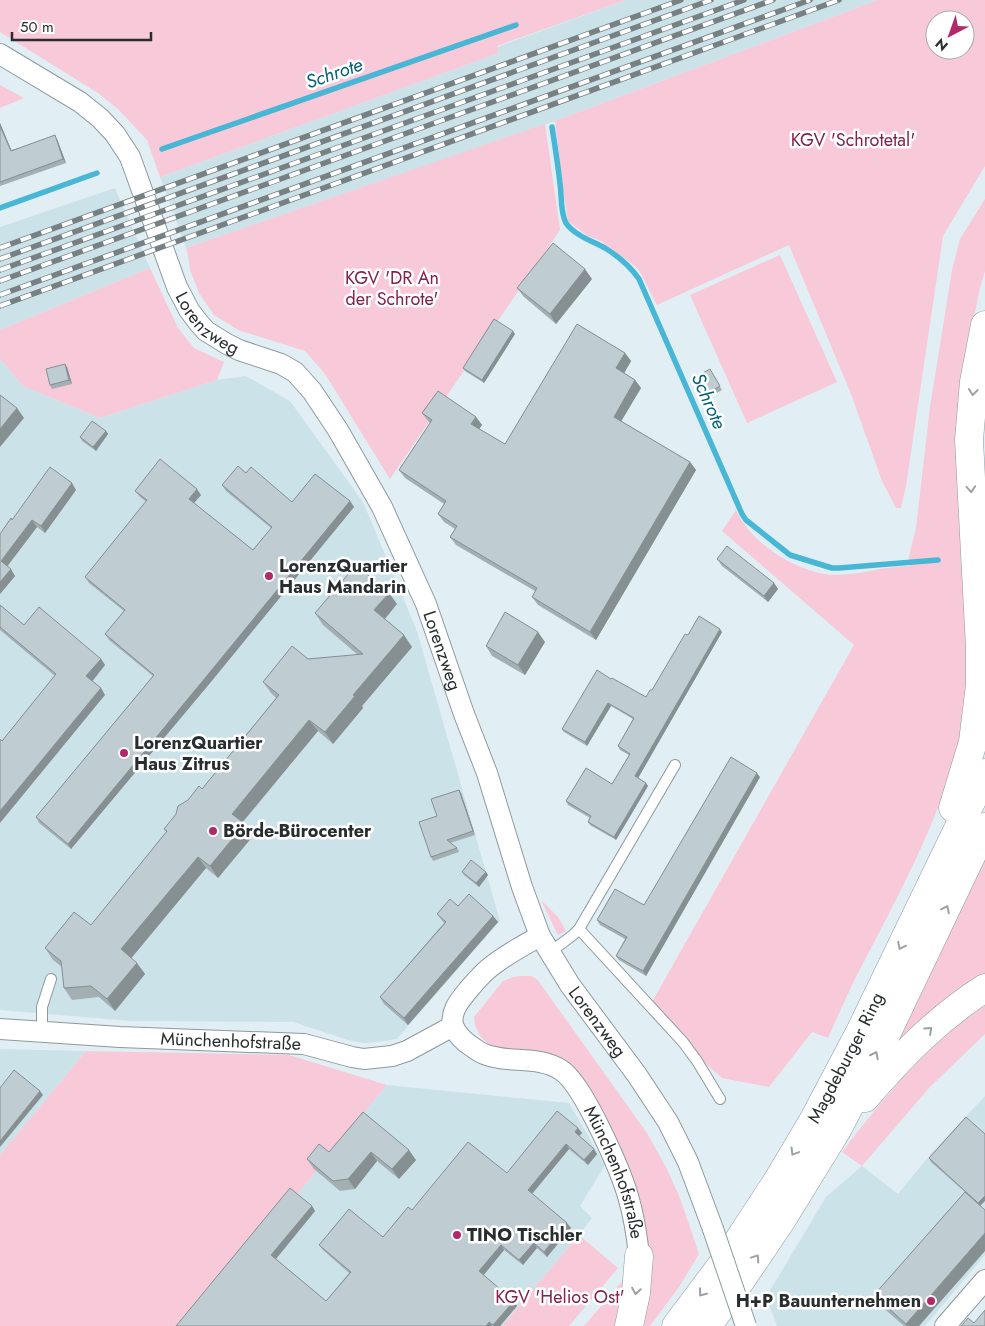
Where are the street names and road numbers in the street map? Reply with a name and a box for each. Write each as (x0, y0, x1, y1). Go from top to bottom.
street label: Lorenzweg (169, 287, 244, 361)
street label: Lorenzweg (416, 607, 468, 694)
street label: Lorenzweg (562, 981, 632, 1063)
street label: Magdeburger Ring (801, 988, 890, 1128)
street label: Münchenhofstraße (160, 1026, 301, 1057)
street label: Münchenhofstraße (577, 1101, 650, 1241)

